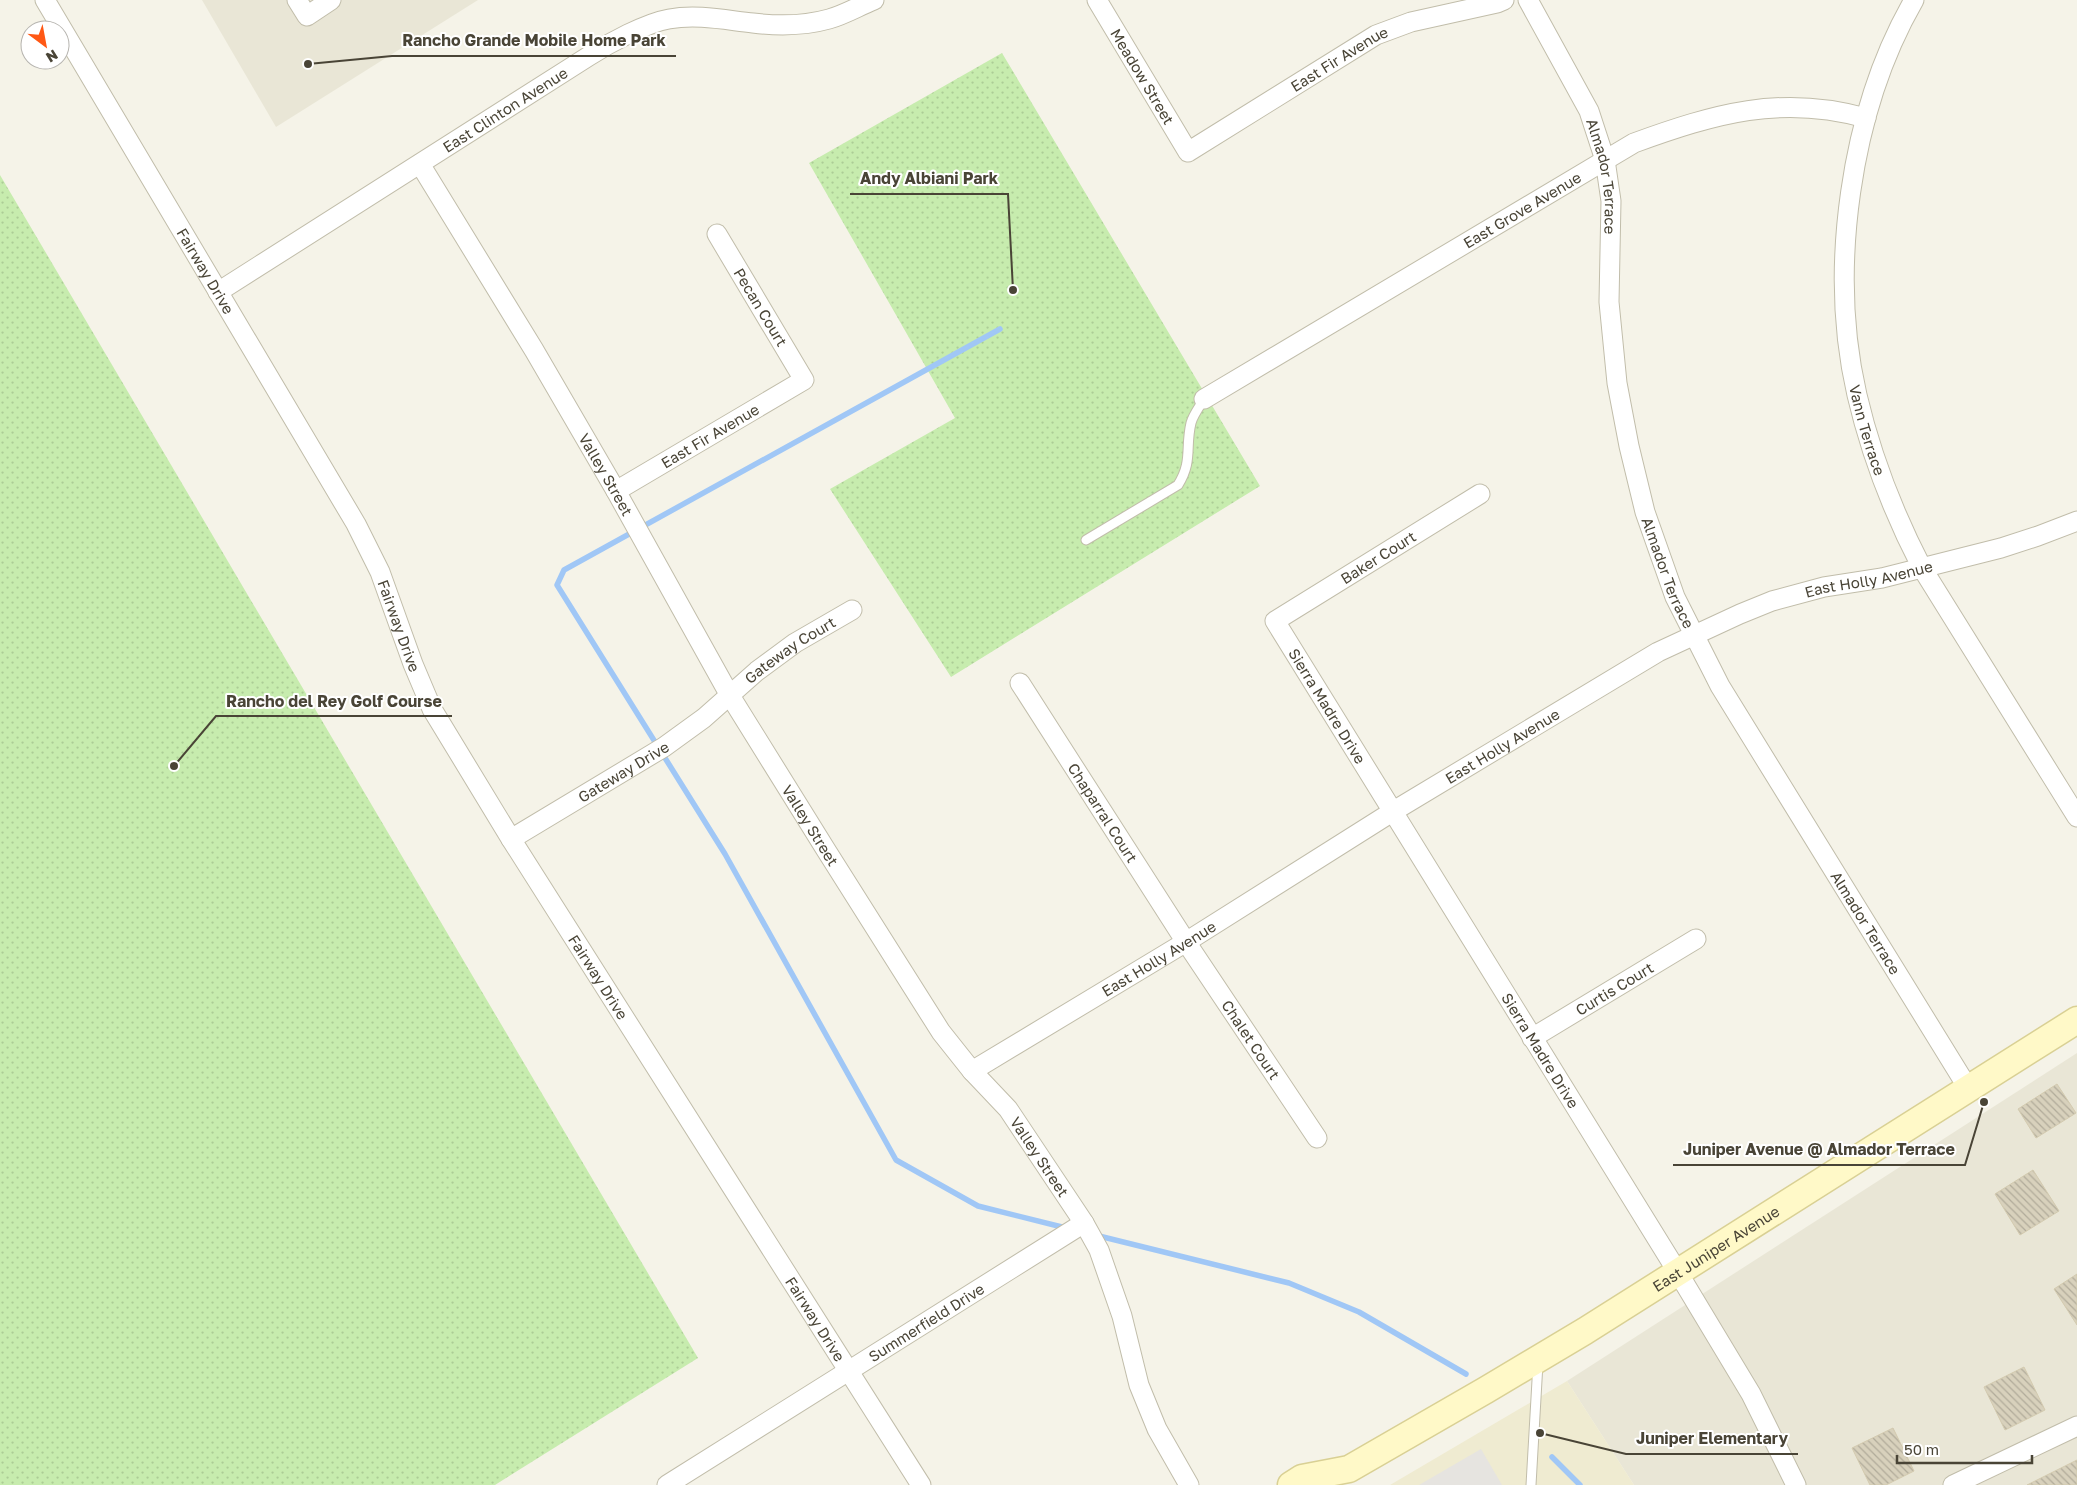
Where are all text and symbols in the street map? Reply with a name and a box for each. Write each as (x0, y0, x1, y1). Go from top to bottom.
north arrow (20, 20, 70, 70)
street label: East Fir Avenue (1287, 22, 1390, 95)
callout: Rancho Grande Mobile Home Park (392, 25, 676, 56)
street label: Meadow Street (1107, 25, 1178, 128)
text: Rancho Grande Mobile Home Park (402, 30, 667, 50)
text: N (43, 46, 61, 66)
street label: East Clinton Avenue (439, 63, 571, 156)
street label: Almador Terrace (1583, 116, 1620, 235)
callout: Andy Albiani Park (850, 163, 1008, 194)
text: Andy Albiani Park (860, 168, 999, 188)
street label: East Grove Avenue (1460, 168, 1584, 252)
street label: Fairway Drive (173, 225, 238, 317)
street label: Pecan Court (731, 264, 791, 350)
street label: Vann Terrace (1846, 383, 1889, 478)
street label: East Fir Avenue (658, 400, 762, 472)
street label: Valley Street (575, 430, 637, 519)
street label: Almador Terrace (1639, 515, 1698, 631)
street label: Baker Court (1337, 527, 1419, 587)
street label: East Holly Avenue (1803, 557, 1935, 601)
street label: Fairway Drive (374, 577, 424, 675)
street label: Gateway Court (741, 613, 839, 687)
street label: Sierra Madre Drive (1285, 645, 1370, 767)
callout: Rancho del Rey Golf Course (216, 685, 452, 716)
text: Rancho del Rey Golf Course (226, 691, 442, 711)
street label: East Holly Avenue (1442, 704, 1563, 787)
street label: Gateway Drive (575, 737, 672, 806)
street label: Chaparral Court (1065, 760, 1142, 866)
street label: Valley Street (779, 781, 843, 869)
street label: Almador Terrace (1827, 868, 1905, 978)
street label: East Holly Avenue (1098, 917, 1219, 1000)
street label: Fairway Drive (565, 931, 632, 1023)
street label: Curtis Court (1572, 958, 1656, 1019)
street label: Sierra Madre Drive (1498, 989, 1583, 1112)
street label: Chalet Court (1218, 997, 1284, 1083)
street label: Valley Street (1007, 1113, 1073, 1200)
callout: Juniper Avenue @ Almador Terrace (1673, 1134, 1965, 1165)
text: Juniper Avenue @ Almador Terrace (1683, 1139, 1955, 1159)
street label: East Juniper Avenue (1649, 1201, 1783, 1295)
street label: Fairway Drive (782, 1273, 849, 1365)
street label: Summerfield Drive (865, 1279, 988, 1365)
callout: Juniper Elementary (1626, 1423, 1798, 1454)
text: Juniper Elementary (1636, 1428, 1788, 1448)
scale bar (1897, 1432, 2032, 1464)
text: 50 m (1904, 1440, 1939, 1458)

